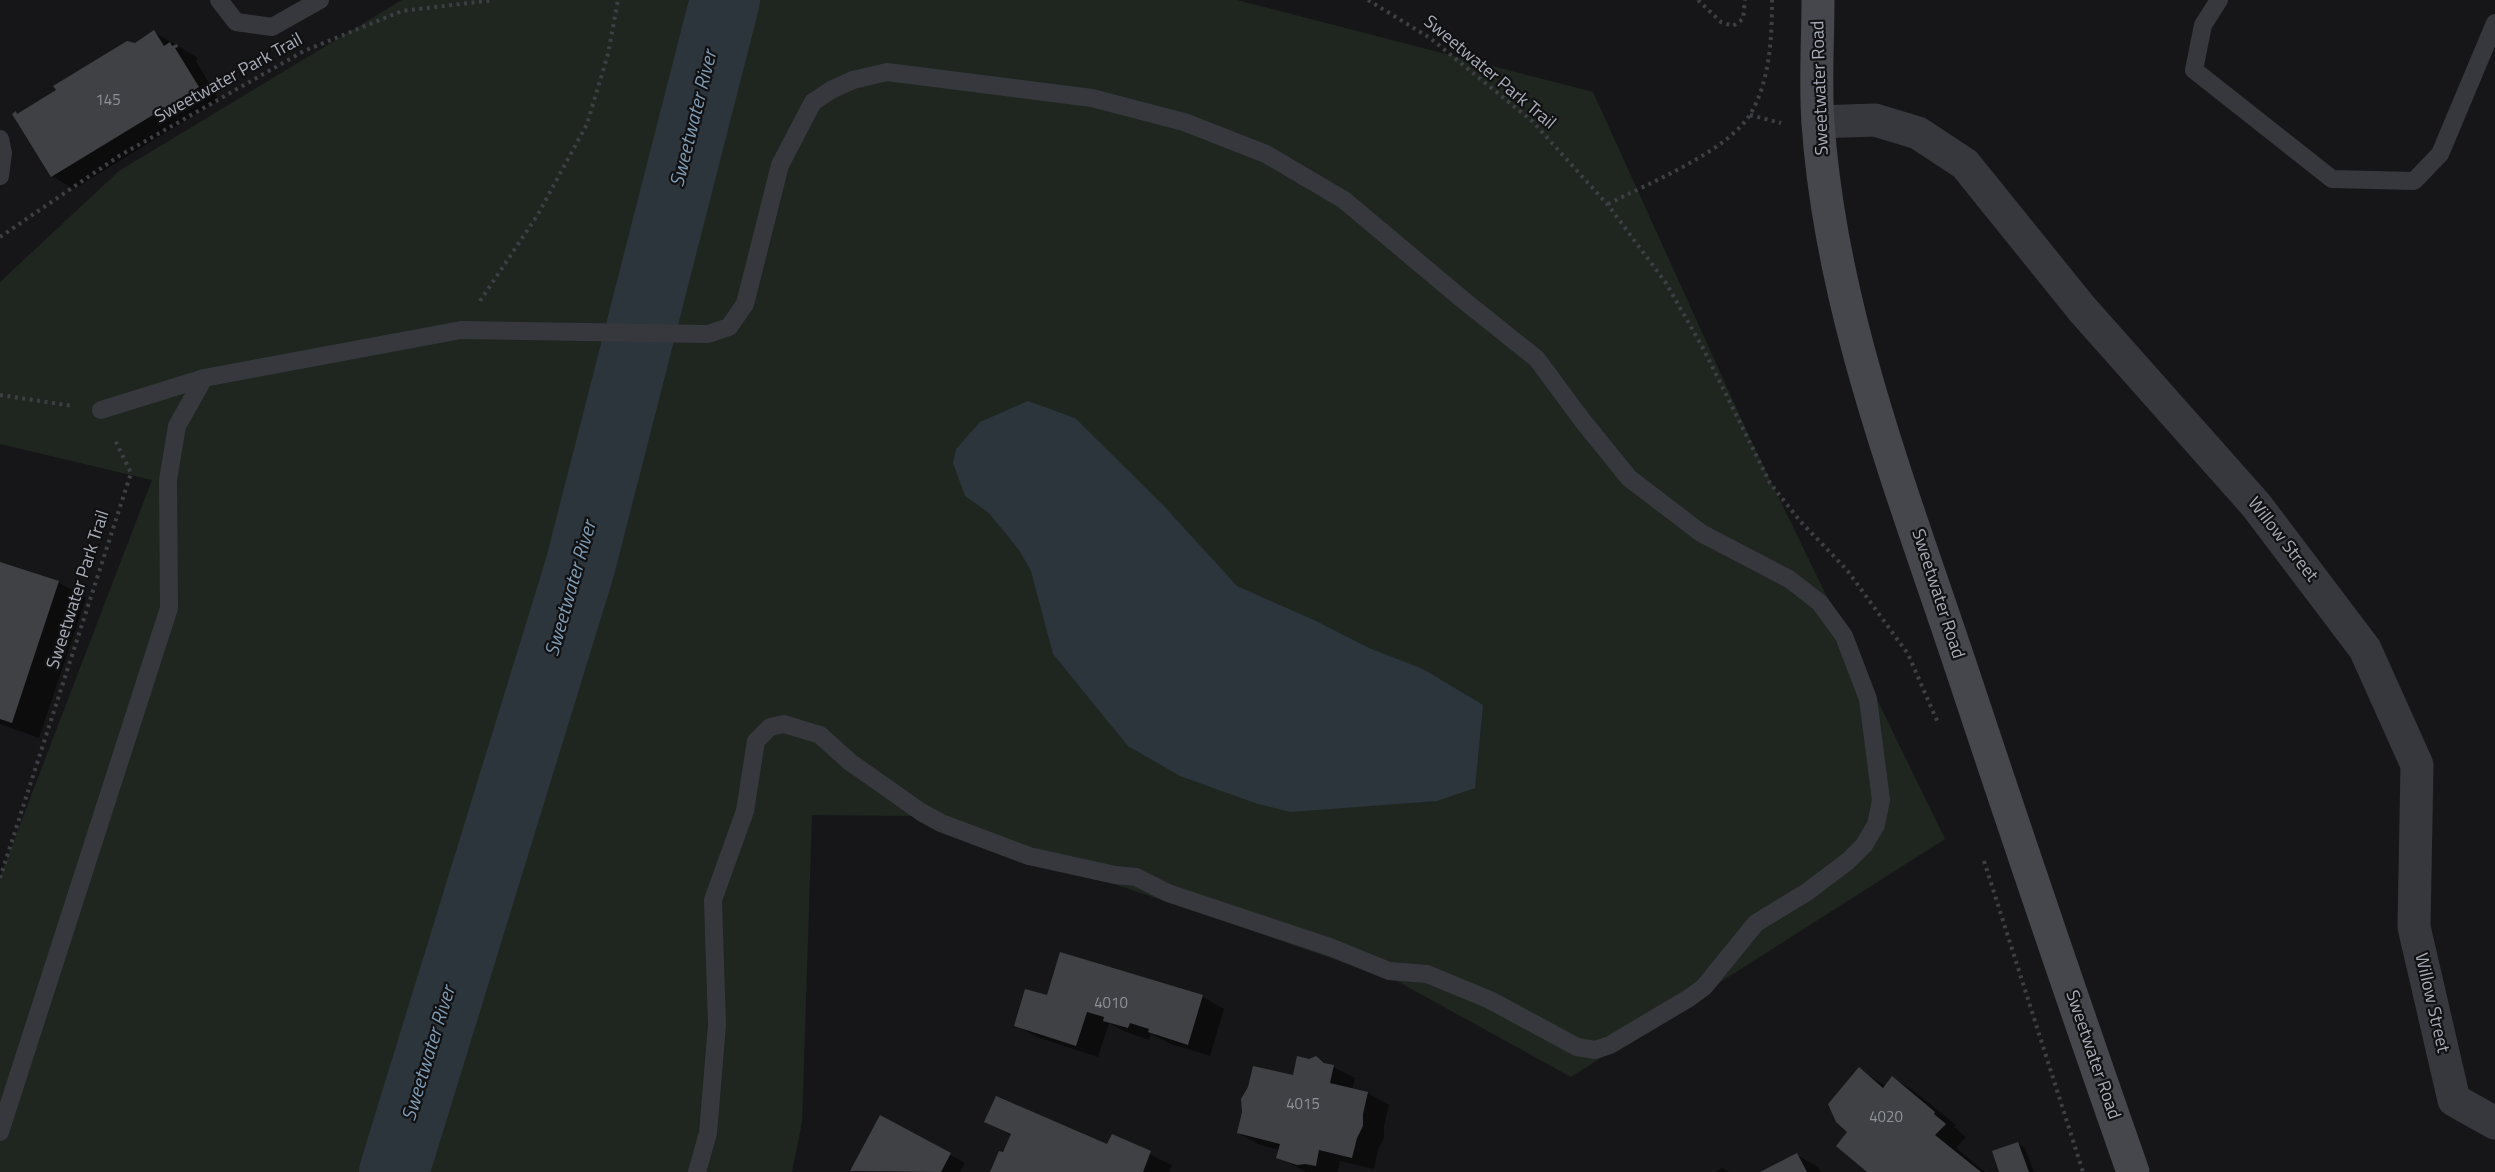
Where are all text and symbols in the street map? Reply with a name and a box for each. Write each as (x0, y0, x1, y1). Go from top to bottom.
street label: Sweetwater Park Trail (1419, 12, 1559, 134)
street label: Sweetwater Road (1808, 20, 1834, 156)
street label: Sweetwater Park Trail (151, 29, 307, 129)
water label: Sweetwater River (666, 48, 724, 190)
house number: 145 (95, 92, 121, 110)
street label: Willow Street (2242, 493, 2322, 587)
street label: Sweetwater Park Trail (43, 508, 115, 672)
water label: Sweetwater River (541, 519, 603, 659)
street label: Sweetwater Road (1906, 527, 1968, 661)
street label: Willow Street (2409, 951, 2453, 1055)
water label: Sweetwater River (398, 984, 462, 1124)
street label: Sweetwater Road (2060, 988, 2124, 1122)
house number: 4010 (1094, 995, 1128, 1013)
house number: 4015 (1286, 1096, 1320, 1114)
house number: 4020 (1869, 1109, 1903, 1127)

